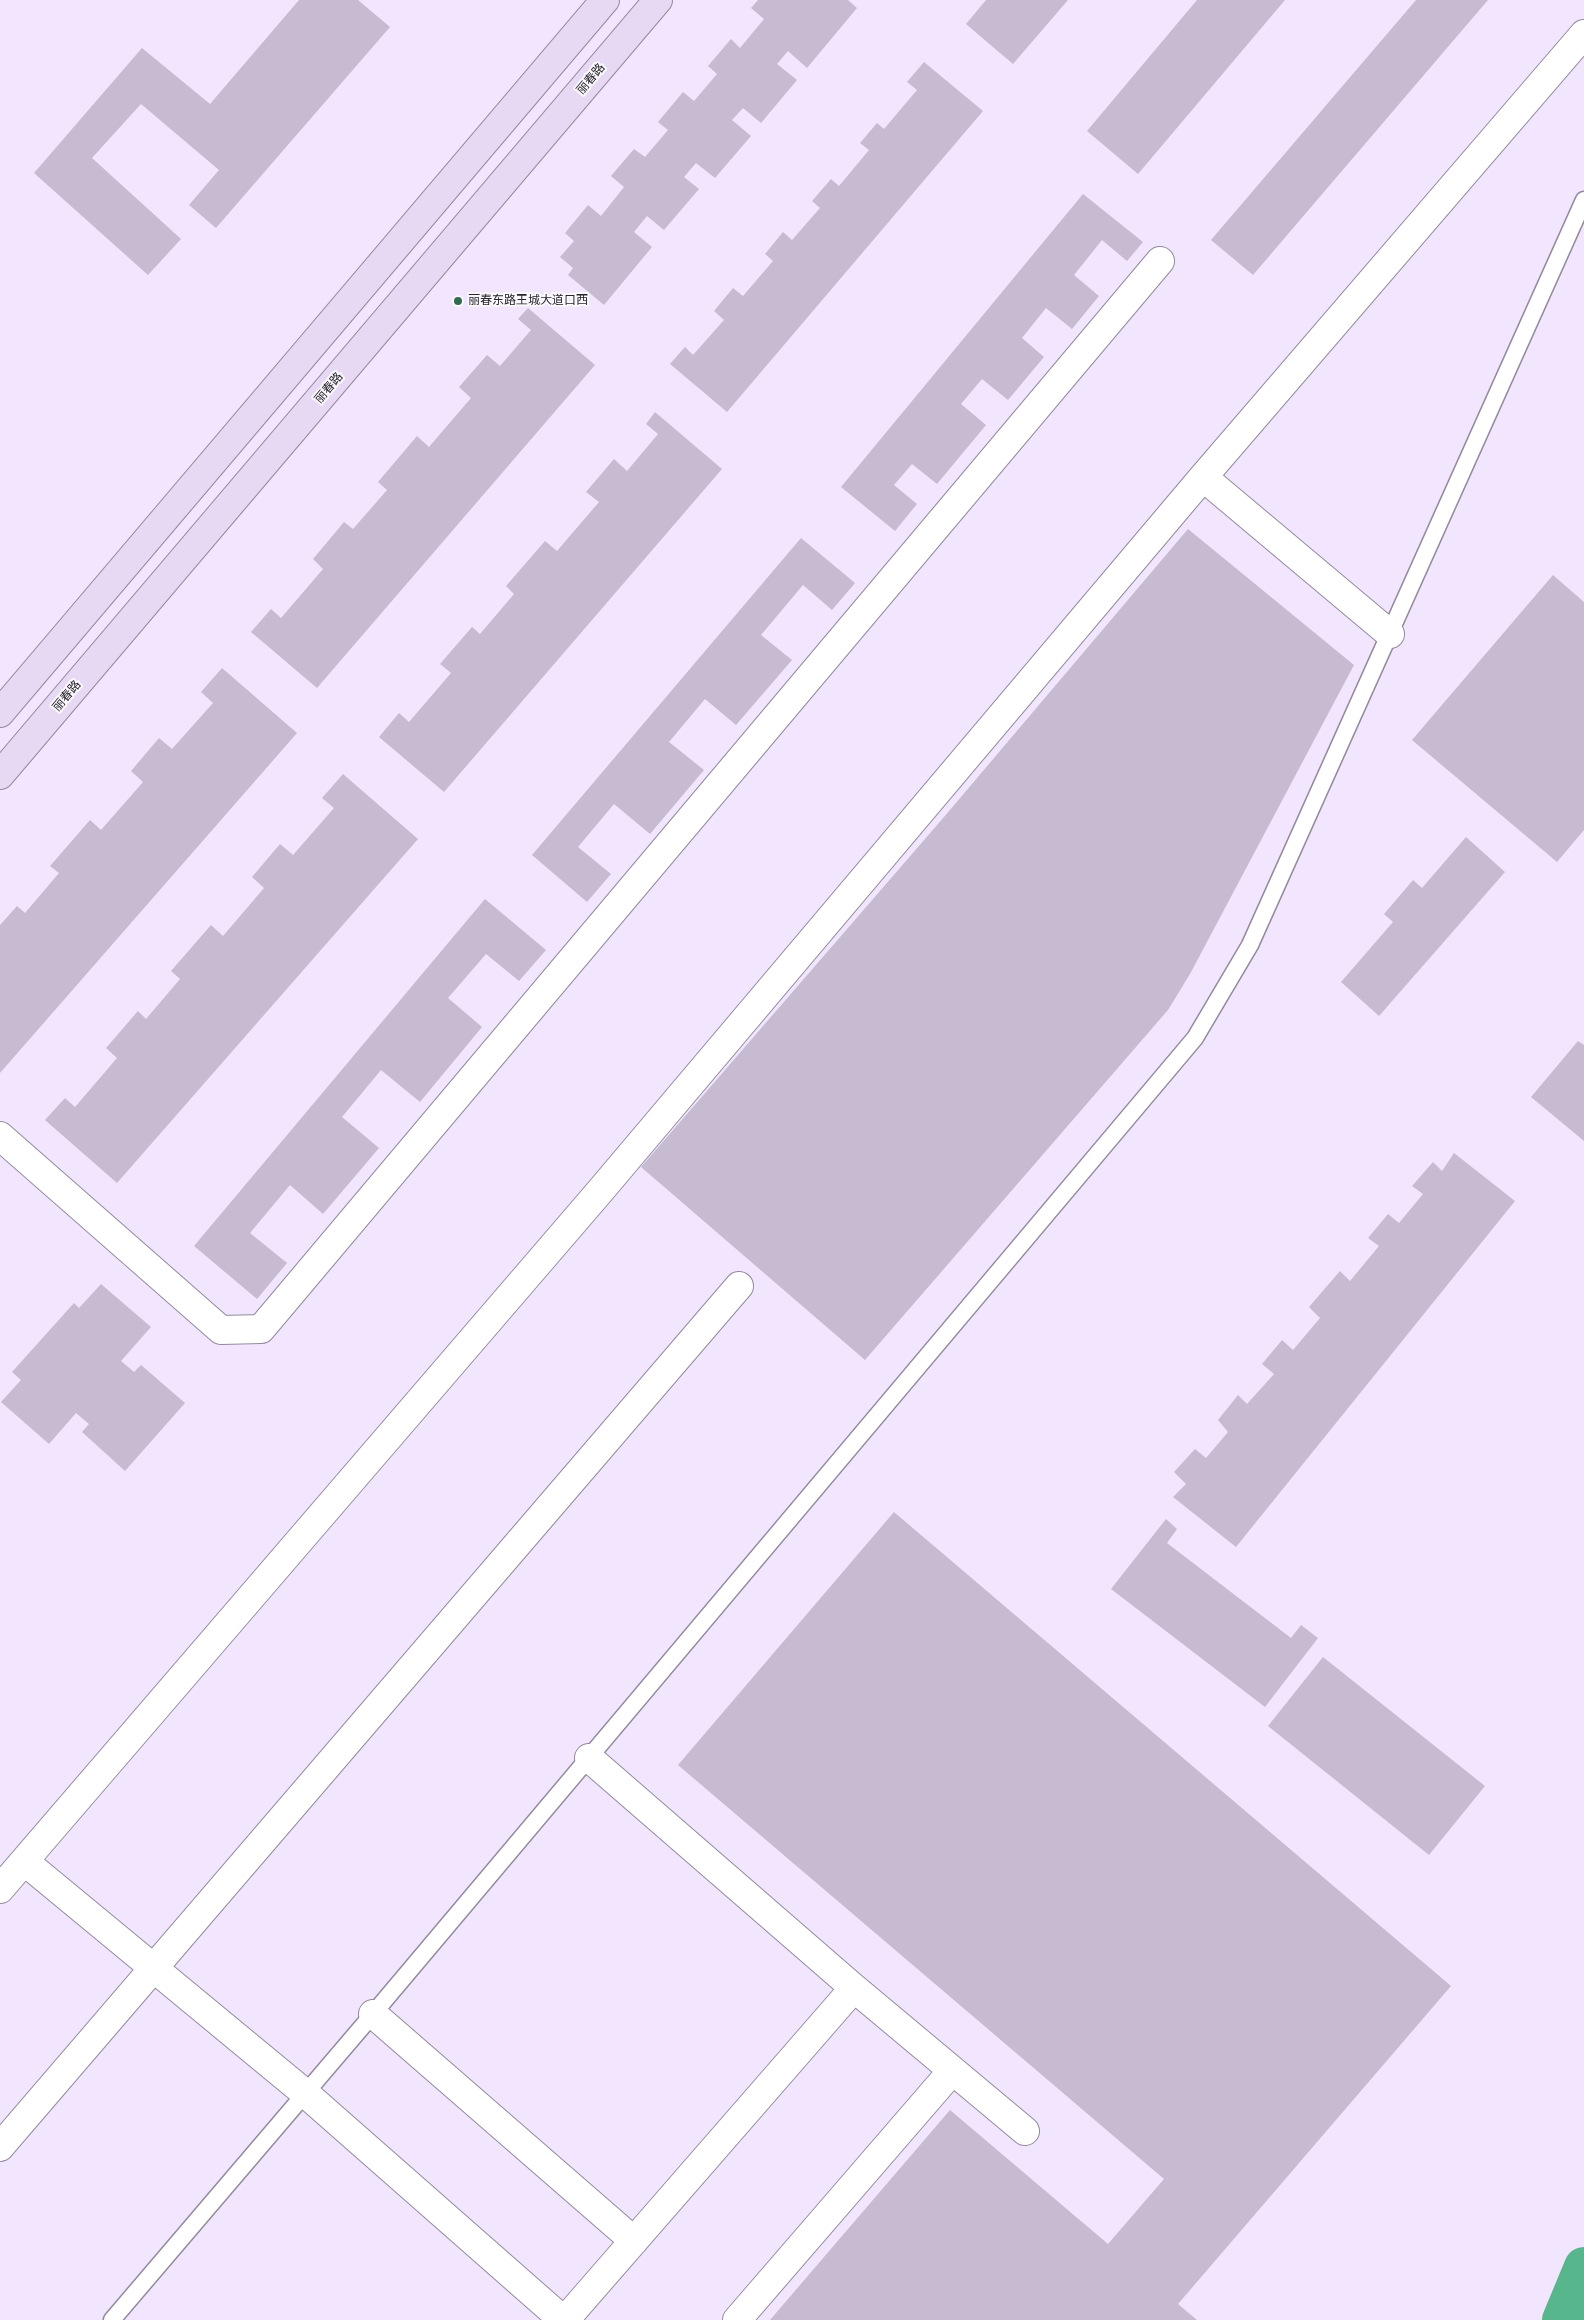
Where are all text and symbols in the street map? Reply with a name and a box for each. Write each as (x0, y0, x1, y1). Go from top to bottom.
street label: 丽春路 (574, 61, 608, 97)
place label: 丽春东路王城大道口西 (468, 294, 588, 308)
marker: 丽春东路王城大道口西 (452, 295, 464, 307)
street label: 丽春路 (312, 370, 346, 406)
street label: 丽春路 (50, 678, 84, 714)

